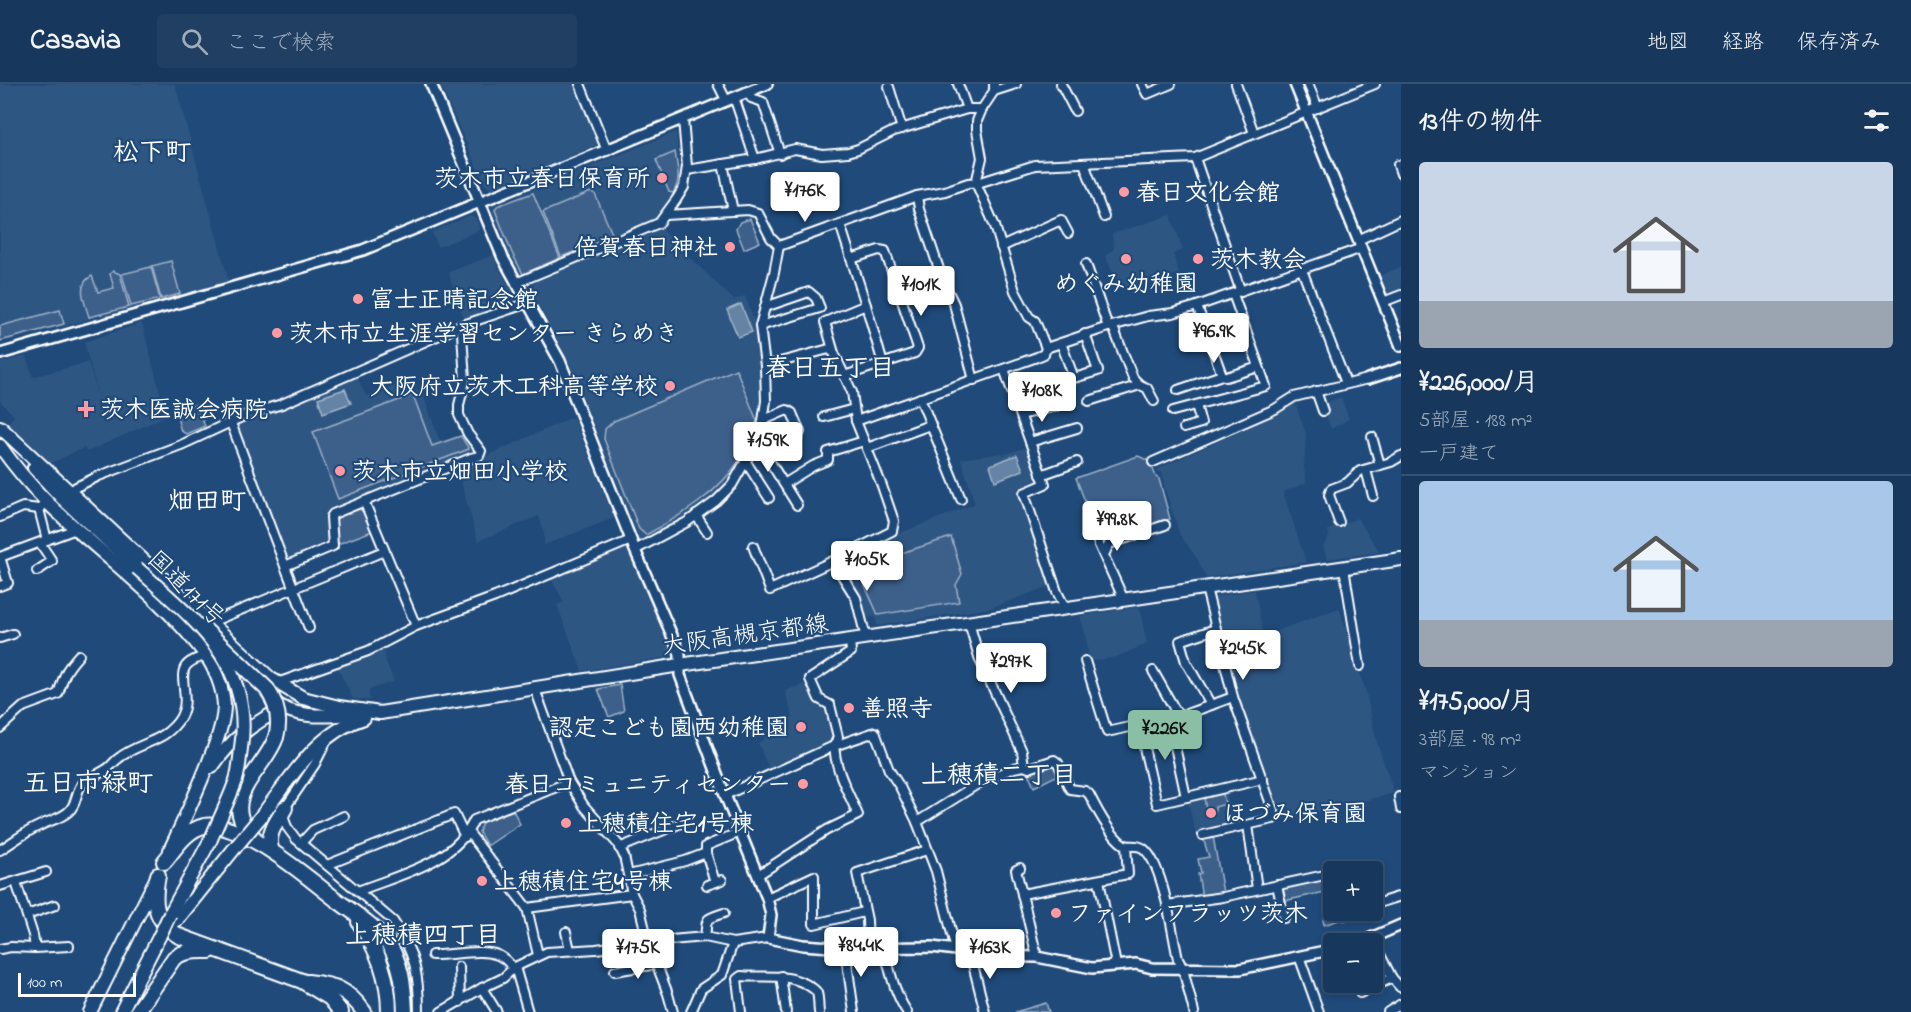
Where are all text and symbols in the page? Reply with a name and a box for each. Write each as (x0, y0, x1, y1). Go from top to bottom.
search box (157, 14, 577, 68)
text: Casavia (30, 21, 121, 62)
icon: search (178, 25, 211, 58)
text: ここで検索 (226, 28, 336, 60)
text: 地図 (1647, 28, 1689, 58)
text: 経路 (1722, 28, 1764, 58)
text: 保存済み (1797, 28, 1881, 58)
text: 13件の物件 (1419, 104, 1542, 142)
icon: filters (1860, 104, 1893, 137)
district label: 松下町 (113, 135, 191, 173)
place label: 茨木市立春日保育所 (434, 163, 650, 198)
marker: 茨木市立春日保育所 (655, 171, 669, 185)
pin: ¥176K (763, 172, 847, 223)
text: ¥176K (785, 177, 825, 206)
place label: 春日文化会館 (1136, 177, 1280, 212)
marker: 春日文化会館 (1117, 185, 1131, 199)
icon: home (1602, 201, 1710, 309)
place label: 倍賀春日神社 (574, 232, 718, 267)
marker: 倍賀春日神社 (723, 240, 737, 254)
place label: 茨木教会 (1210, 244, 1306, 279)
marker: めぐみ幼稚園 (1119, 252, 1133, 266)
marker: 茨木教会 (1191, 252, 1205, 266)
pin: ¥101K (879, 266, 963, 317)
place label: めぐみ幼稚園 (1054, 268, 1198, 303)
text: ¥101K (902, 271, 940, 300)
place label: 富士正晴記念館 (370, 284, 538, 319)
marker: 富士正晴記念館 (351, 292, 365, 306)
pin: ¥96.9K (1165, 313, 1263, 364)
place label: 茨木市立生涯学習センター きらめき (289, 318, 679, 353)
text: ¥96.9K (1193, 318, 1235, 347)
marker: 茨木市立生涯学習センター きらめき (270, 326, 284, 340)
district label: 春日五丁目 (765, 351, 895, 389)
text: ¥226,000/月 (1419, 365, 1539, 403)
place label: 大阪府立茨木工科高等学校 (370, 371, 658, 406)
pin: ¥108K (1000, 372, 1084, 423)
text: ¥108K (1022, 377, 1062, 406)
marker: 大阪府立茨木工科高等学校 (663, 379, 677, 393)
place label: 茨木医誠会病院 (100, 394, 268, 429)
marker: 茨木医誠会病院 (77, 400, 95, 418)
text: 5部屋 · 188 m² (1419, 407, 1533, 436)
pin: ¥159K (726, 422, 810, 473)
text: ¥159K (747, 427, 789, 456)
text: 一戸建て (1419, 440, 1499, 469)
place label: 茨木市立畑田小学校 (352, 456, 568, 491)
marker: 茨木市立畑田小学校 (333, 464, 347, 478)
district label: 畑田町 (168, 484, 246, 522)
pin: ¥99.8K (1068, 501, 1166, 552)
text: ¥99.8K (1096, 506, 1138, 535)
icon: home (1602, 520, 1710, 628)
pin: ¥105K (825, 541, 909, 592)
street label: 国道171号 (138, 543, 232, 636)
text: ¥105K (845, 546, 889, 575)
street label: 大阪高槻京都線 (660, 607, 831, 665)
pin: ¥245K (1201, 630, 1285, 681)
text: ¥245K (1219, 635, 1267, 664)
pin: ¥297K (969, 643, 1053, 694)
text: ¥297K (990, 648, 1032, 677)
text: ¥175,000/月 (1419, 684, 1535, 722)
place label: 善照寺 (861, 693, 933, 728)
marker: 善照寺 (842, 701, 856, 715)
pin: ¥226K (1123, 710, 1207, 761)
place label: 認定こども園西幼稚園 (549, 712, 789, 747)
text: ¥226K (1142, 715, 1188, 744)
marker: 認定こども園西幼稚園 (794, 720, 808, 734)
text: 3部屋 · 98 m² (1419, 726, 1522, 755)
district label: 上穂積二丁目 (921, 758, 1077, 796)
text: マンション (1419, 759, 1518, 788)
district label: 五日市緑町 (23, 766, 153, 804)
place label: 春日コミュニティセンター (504, 769, 791, 804)
marker: 春日コミュニティセンター (796, 777, 810, 791)
place label: ほづみ保育園 (1223, 798, 1367, 833)
marker: ほづみ保育園 (1204, 806, 1218, 820)
place label: 上穂積住宅1号棟 (578, 808, 755, 843)
marker: 上穂積住宅1号棟 (559, 816, 573, 830)
map controls (1323, 861, 1383, 993)
button: + (1323, 861, 1383, 921)
place label: 上穂積住宅4号棟 (494, 866, 673, 901)
marker: 上穂積住宅4号棟 (475, 874, 489, 888)
place label: ファインフラッツ茨木 (1068, 898, 1308, 933)
marker: ファインフラッツ茨木 (1049, 906, 1063, 920)
district label: 上穂積四丁目 (345, 918, 501, 956)
pin: ¥84.4K (812, 927, 910, 978)
pin: ¥175K (596, 929, 680, 980)
pin: ¥163K (948, 929, 1032, 980)
text: ¥84.4K (838, 932, 884, 961)
button: − (1323, 933, 1383, 993)
text: ¥175K (616, 934, 660, 963)
text: ¥163K (970, 934, 1010, 963)
scale bar (18, 970, 136, 998)
text: 100 m (27, 971, 62, 995)

